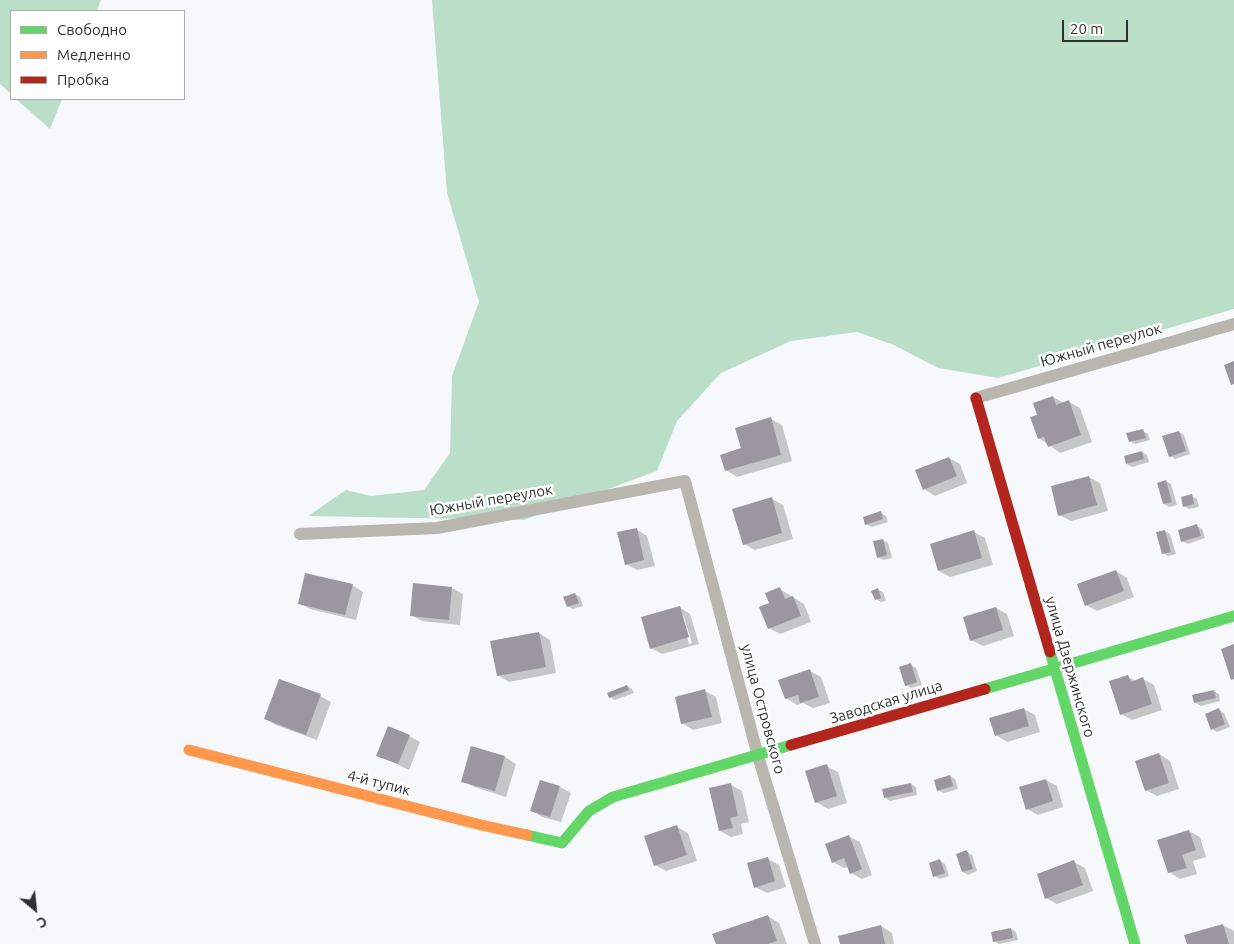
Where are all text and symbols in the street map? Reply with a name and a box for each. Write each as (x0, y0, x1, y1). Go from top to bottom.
legend (10, 10, 185, 100)
scale bar (1064, 10, 1130, 42)
text: 20 m (1070, 20, 1103, 37)
text: Свободно (57, 21, 127, 38)
text: Медленно (57, 46, 131, 63)
text: Пробка (57, 71, 109, 88)
street label: Южный переулок (1039, 319, 1163, 371)
street label: Южный переулок (428, 480, 554, 520)
street label: улица Дзержинского (1041, 594, 1099, 740)
street label: улица Островского (737, 642, 789, 776)
street label: Заводская улица (827, 676, 945, 728)
street label: 4-й тупик (346, 766, 412, 800)
north arrow (10, 884, 60, 934)
text: С (34, 913, 50, 931)

